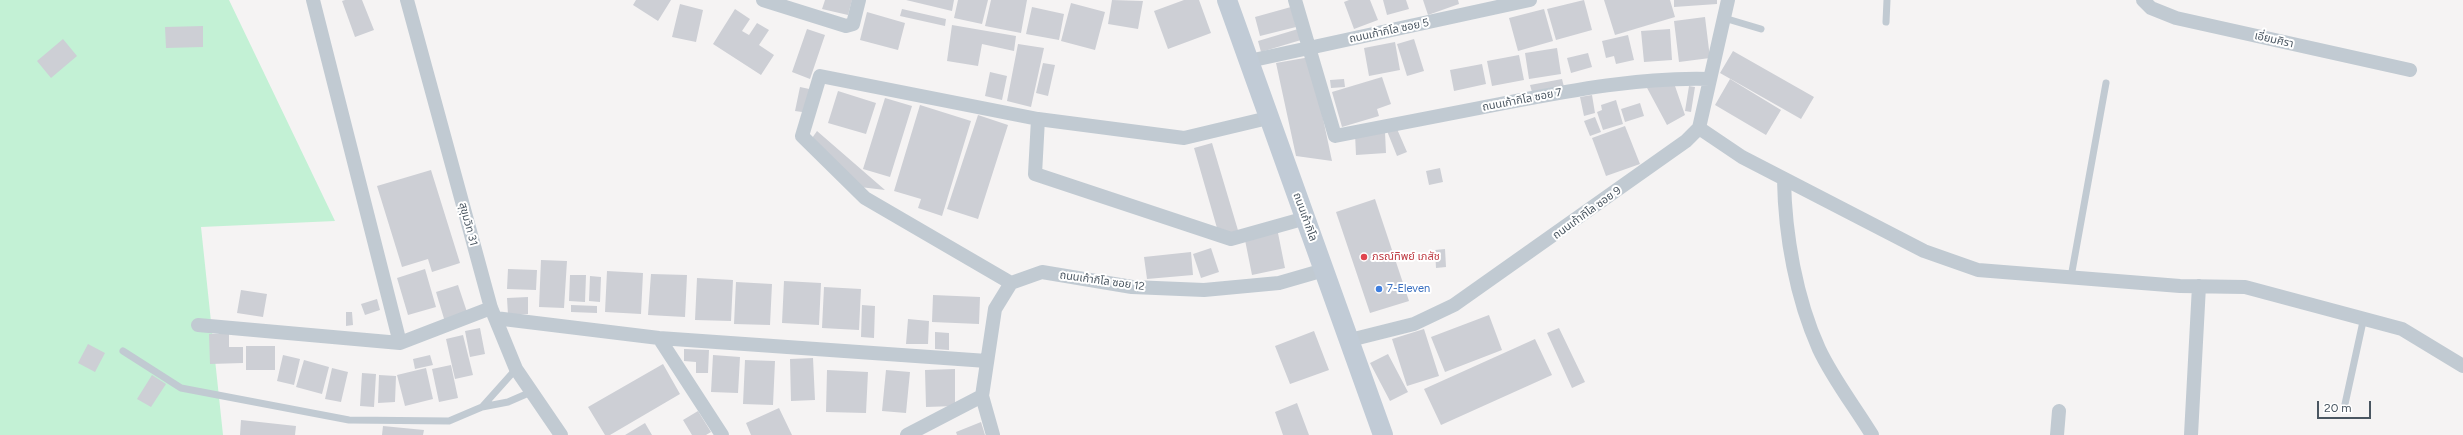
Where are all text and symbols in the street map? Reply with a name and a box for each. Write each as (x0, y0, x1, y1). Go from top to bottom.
street label: ถนนเก้ากิโล ซอย 5 (1348, 16, 1430, 46)
street label: เอี่ยมศิรา (2253, 29, 2295, 51)
street label: ถนนเก้ากิโล ซอย 7 (1481, 86, 1563, 114)
street label: ถนนเก้ากิโล ซอย 9 (1550, 184, 1624, 242)
street label: ถนนเก้ากิโล (1290, 191, 1320, 243)
street label: สุขุมวิท 31 (456, 201, 480, 247)
place label: ภรณ์ทิพย์ เภสัช (1372, 250, 1440, 264)
marker: ภรณ์ทิพย์ เภสัช (1359, 252, 1369, 262)
street label: ถนนเก้ากิโล ซอย 12 (1059, 269, 1145, 293)
place label: 7-Eleven (1387, 282, 1430, 296)
marker: 7-Eleven (1374, 284, 1384, 294)
scale bar (2319, 393, 2373, 419)
text: 20 m (2324, 401, 2352, 415)

